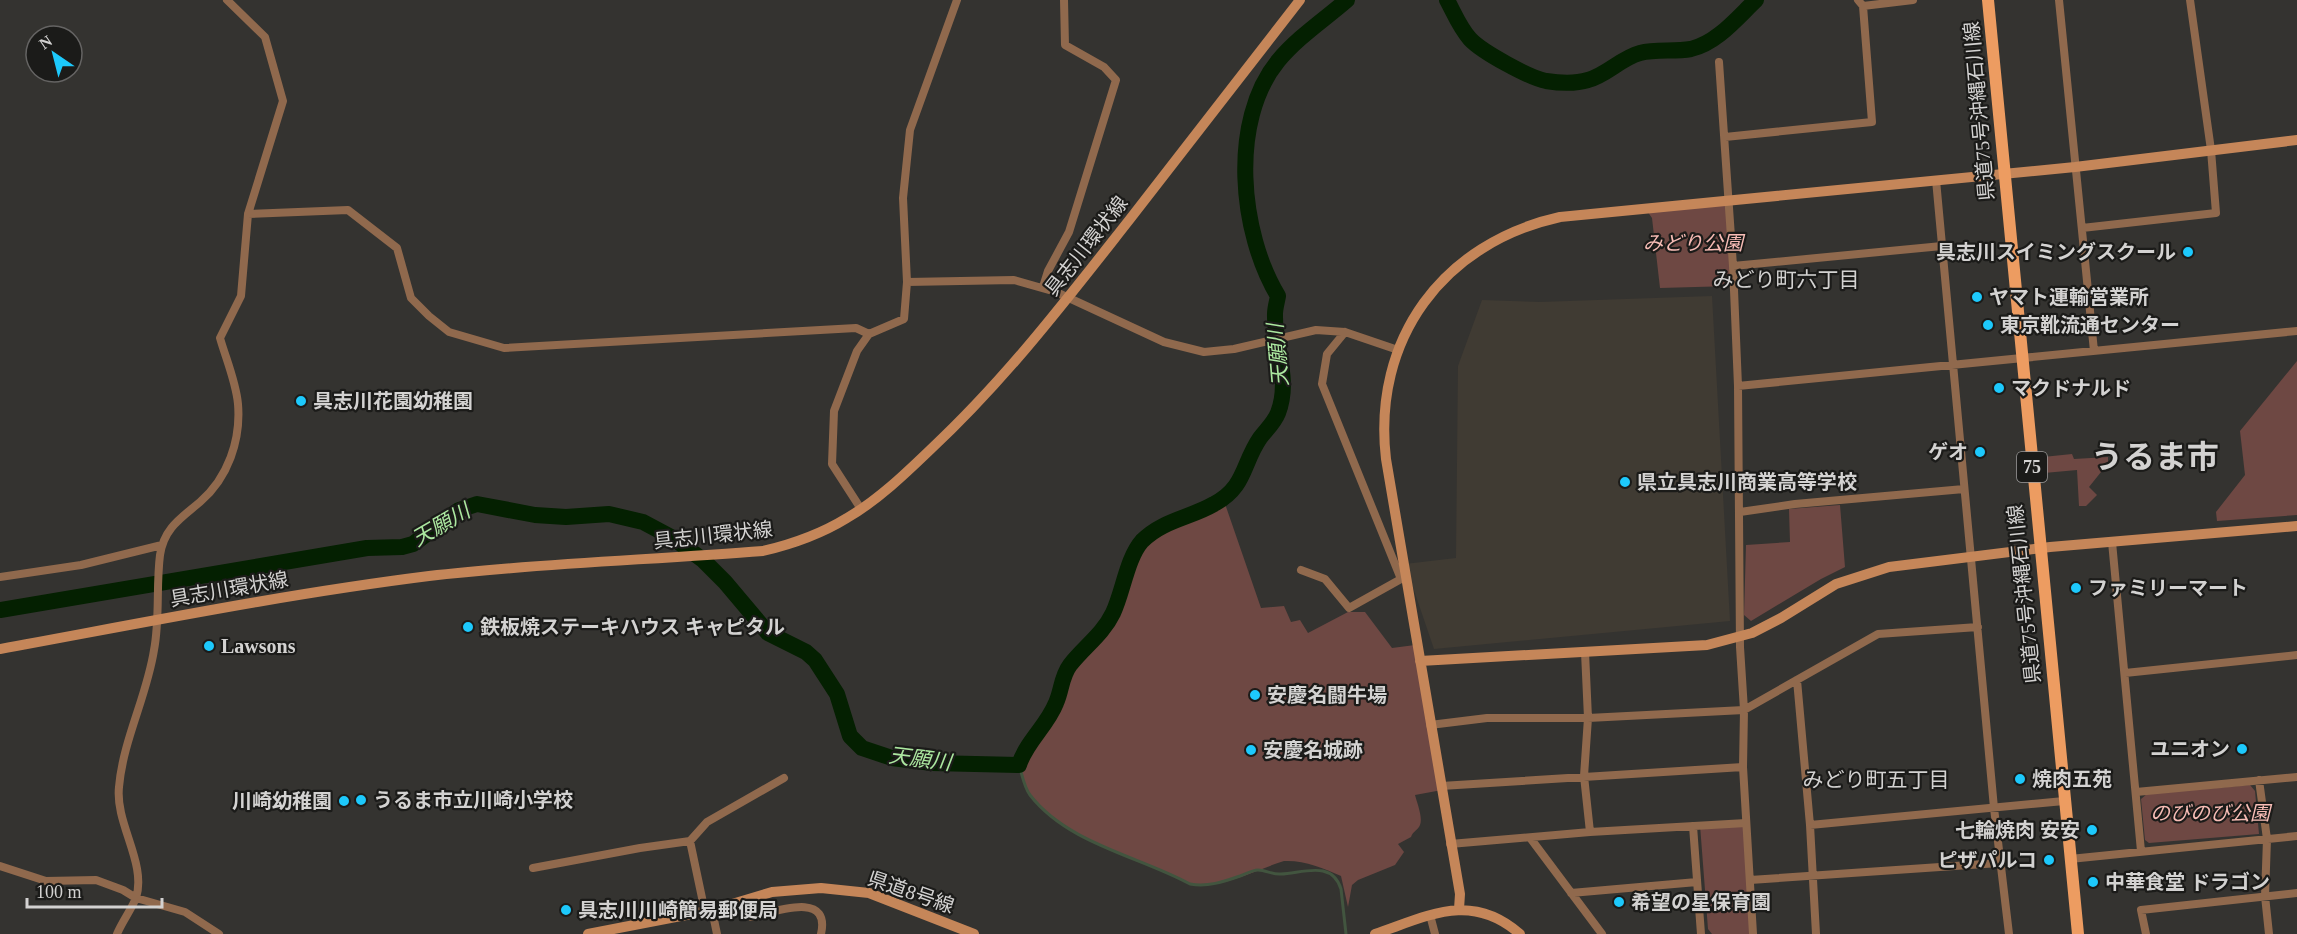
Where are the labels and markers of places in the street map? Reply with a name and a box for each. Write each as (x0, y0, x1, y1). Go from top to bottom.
place label: 具志川スイミングスクール (1936, 241, 2176, 263)
marker: 具志川スイミングスクール (2181, 245, 2195, 259)
place label: ヤマト運輸営業所 (1989, 286, 2149, 308)
marker: ヤマト運輸営業所 (1970, 290, 1984, 304)
place label: 東京靴流通センター (2000, 314, 2180, 336)
marker: 東京靴流通センター (1981, 318, 1995, 332)
place label: マクドナルド (2011, 377, 2131, 399)
marker: マクドナルド (1992, 381, 2006, 395)
place label: 具志川花園幼稚園 (313, 390, 473, 412)
marker: 具志川花園幼稚園 (294, 394, 308, 408)
place label: ゲオ (1928, 441, 1968, 463)
marker: ゲオ (1973, 445, 1987, 459)
place label: 県立具志川商業高等学校 (1637, 471, 1857, 493)
marker: 県立具志川商業高等学校 (1618, 475, 1632, 489)
place label: ファミリーマート (2088, 577, 2248, 599)
marker: ファミリーマート (2069, 581, 2083, 595)
place label: 鉄板焼ステーキハウス キャピタル (480, 616, 785, 638)
marker: 鉄板焼ステーキハウス キャピタル (461, 620, 475, 634)
place label: Lawsons (221, 635, 296, 657)
marker: Lawsons (202, 639, 216, 653)
place label: 安慶名闘牛場 (1267, 684, 1387, 706)
marker: 安慶名闘牛場 (1248, 688, 1262, 702)
place label: ユニオン (2150, 738, 2230, 760)
place label: 安慶名城跡 (1263, 739, 1363, 761)
marker: ユニオン (2235, 742, 2249, 756)
marker: 安慶名城跡 (1244, 743, 1258, 757)
place label: 焼肉五苑 (2032, 768, 2112, 790)
marker: 焼肉五苑 (2013, 772, 2027, 786)
place label: うるま市立川崎小学校 (373, 789, 573, 811)
place label: 川崎幼稚園 (232, 790, 332, 812)
marker: うるま市立川崎小学校 (354, 793, 368, 807)
marker: 川崎幼稚園 (337, 794, 351, 808)
place label: 七輪焼肉 安安 (1955, 819, 2080, 841)
marker: 七輪焼肉 安安 (2085, 823, 2099, 837)
place label: ピザパルコ (1937, 849, 2037, 871)
marker: ピザパルコ (2042, 853, 2056, 867)
place label: 中華食堂 ドラゴン (2105, 871, 2270, 893)
marker: 中華食堂 ドラゴン (2086, 875, 2100, 889)
place label: 希望の星保育園 (1631, 891, 1771, 913)
marker: 希望の星保育園 (1612, 895, 1626, 909)
place label: 具志川川崎簡易郵便局 (578, 899, 778, 921)
marker: 具志川川崎簡易郵便局 (559, 903, 573, 917)

